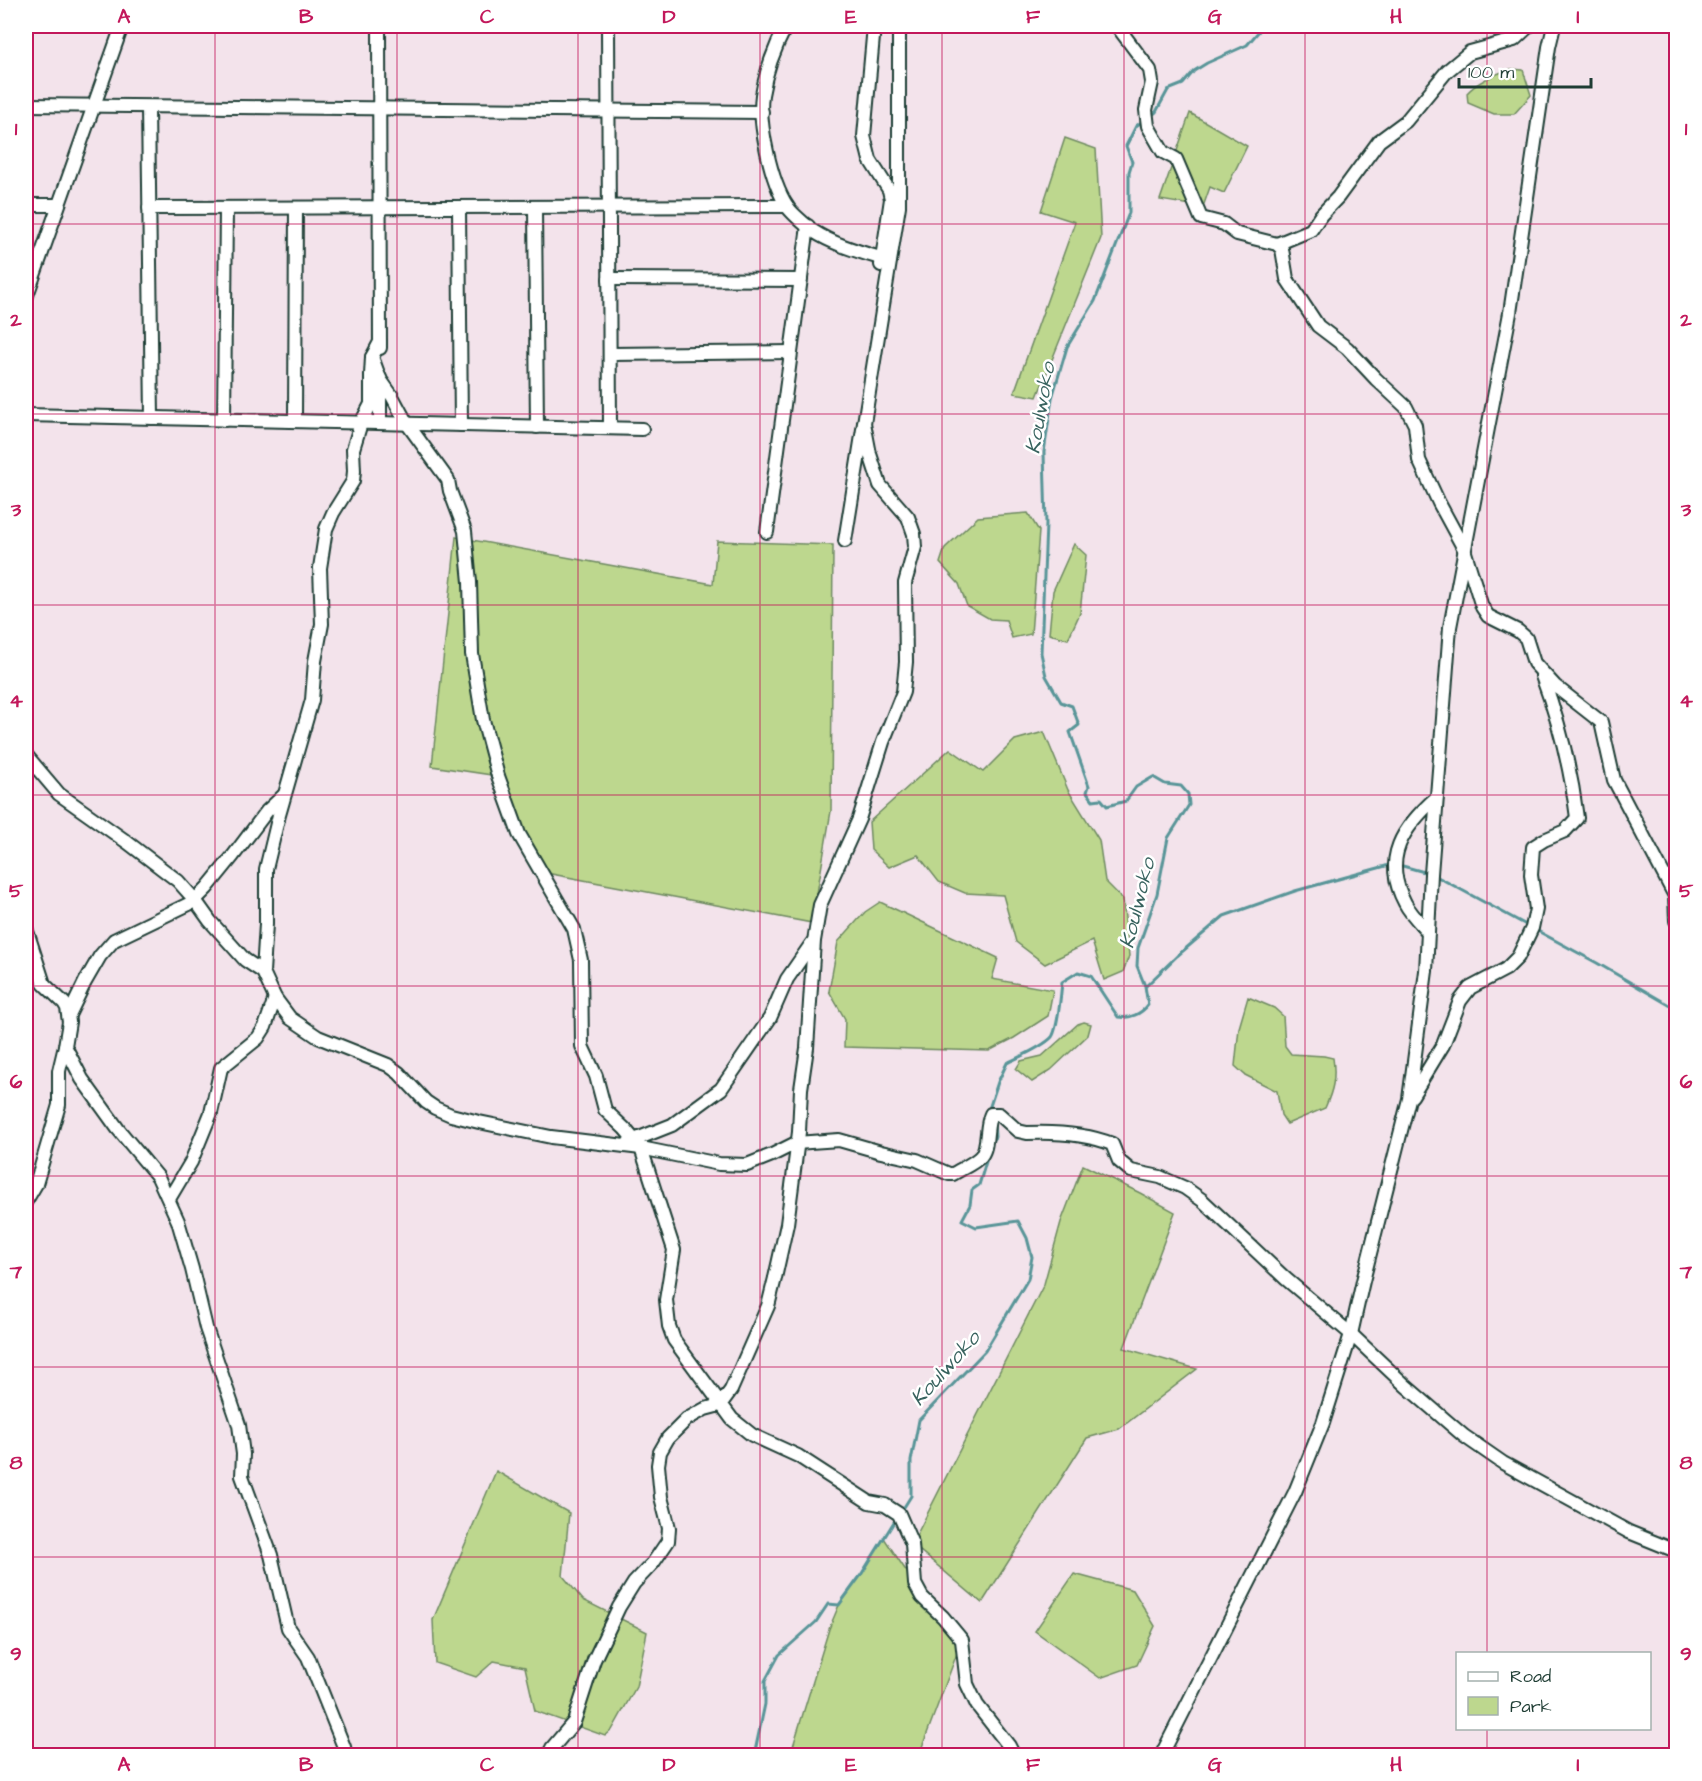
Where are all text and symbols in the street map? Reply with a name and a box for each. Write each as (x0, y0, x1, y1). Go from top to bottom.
text: A (118, 3, 131, 31)
text: B (299, 3, 314, 31)
text: C (480, 3, 495, 31)
text: D (663, 3, 676, 31)
text: E (845, 3, 857, 31)
text: F (1026, 3, 1041, 31)
text: G (1208, 3, 1222, 31)
text: H (1390, 3, 1402, 31)
text: I (1576, 3, 1580, 31)
scale bar (1459, 51, 1591, 89)
text: 100 m (1468, 60, 1514, 85)
text: 1 (15, 115, 18, 143)
text: 1 (1685, 115, 1688, 143)
text: 2 (9, 306, 22, 334)
text: 2 (1679, 306, 1692, 334)
water label: Koulwoko (1018, 358, 1063, 456)
text: 3 (10, 496, 22, 524)
text: 3 (1680, 496, 1692, 524)
text: 4 (9, 687, 23, 715)
text: 4 (1679, 687, 1693, 715)
water label: Koulwoko (1112, 853, 1163, 951)
text: 5 (9, 877, 24, 905)
text: 5 (1679, 877, 1694, 905)
text: 6 (10, 1068, 23, 1096)
text: 6 (1680, 1068, 1693, 1096)
text: 7 (9, 1258, 23, 1286)
text: 7 (1679, 1258, 1693, 1286)
water label: Koulwoko (904, 1323, 988, 1412)
text: 8 (10, 1449, 23, 1477)
text: 8 (1680, 1449, 1693, 1477)
text: 9 (10, 1640, 22, 1668)
text: 9 (1680, 1640, 1692, 1668)
legend (1456, 1652, 1651, 1730)
text: Road (1510, 1664, 1551, 1689)
text: Park (1510, 1694, 1552, 1719)
text: A (118, 1751, 131, 1779)
text: B (299, 1751, 314, 1779)
text: C (480, 1751, 495, 1779)
text: D (663, 1751, 676, 1779)
text: E (845, 1751, 857, 1779)
text: F (1026, 1751, 1041, 1779)
text: G (1208, 1751, 1222, 1779)
text: H (1390, 1751, 1402, 1779)
text: I (1576, 1751, 1580, 1779)

